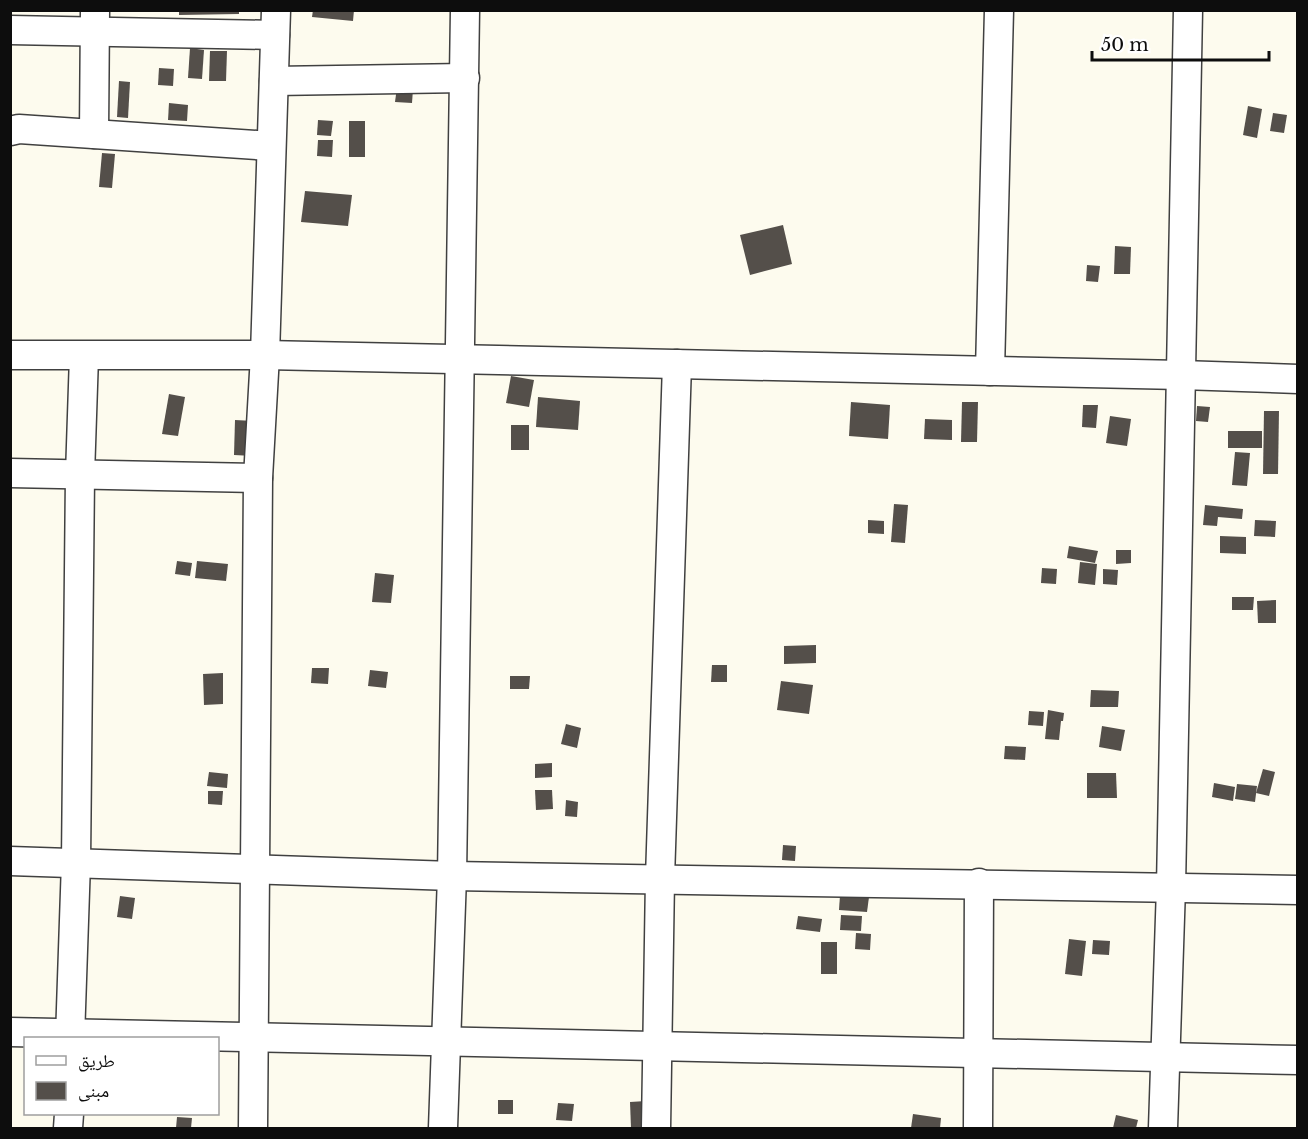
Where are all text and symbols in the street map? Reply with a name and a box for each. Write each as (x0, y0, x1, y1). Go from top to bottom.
scale bar (1092, 24, 1269, 62)
text: 50 m (1101, 34, 1149, 56)
legend (24, 1037, 219, 1115)
text: طريق (78, 1050, 115, 1072)
text: مبنى (78, 1080, 109, 1102)

